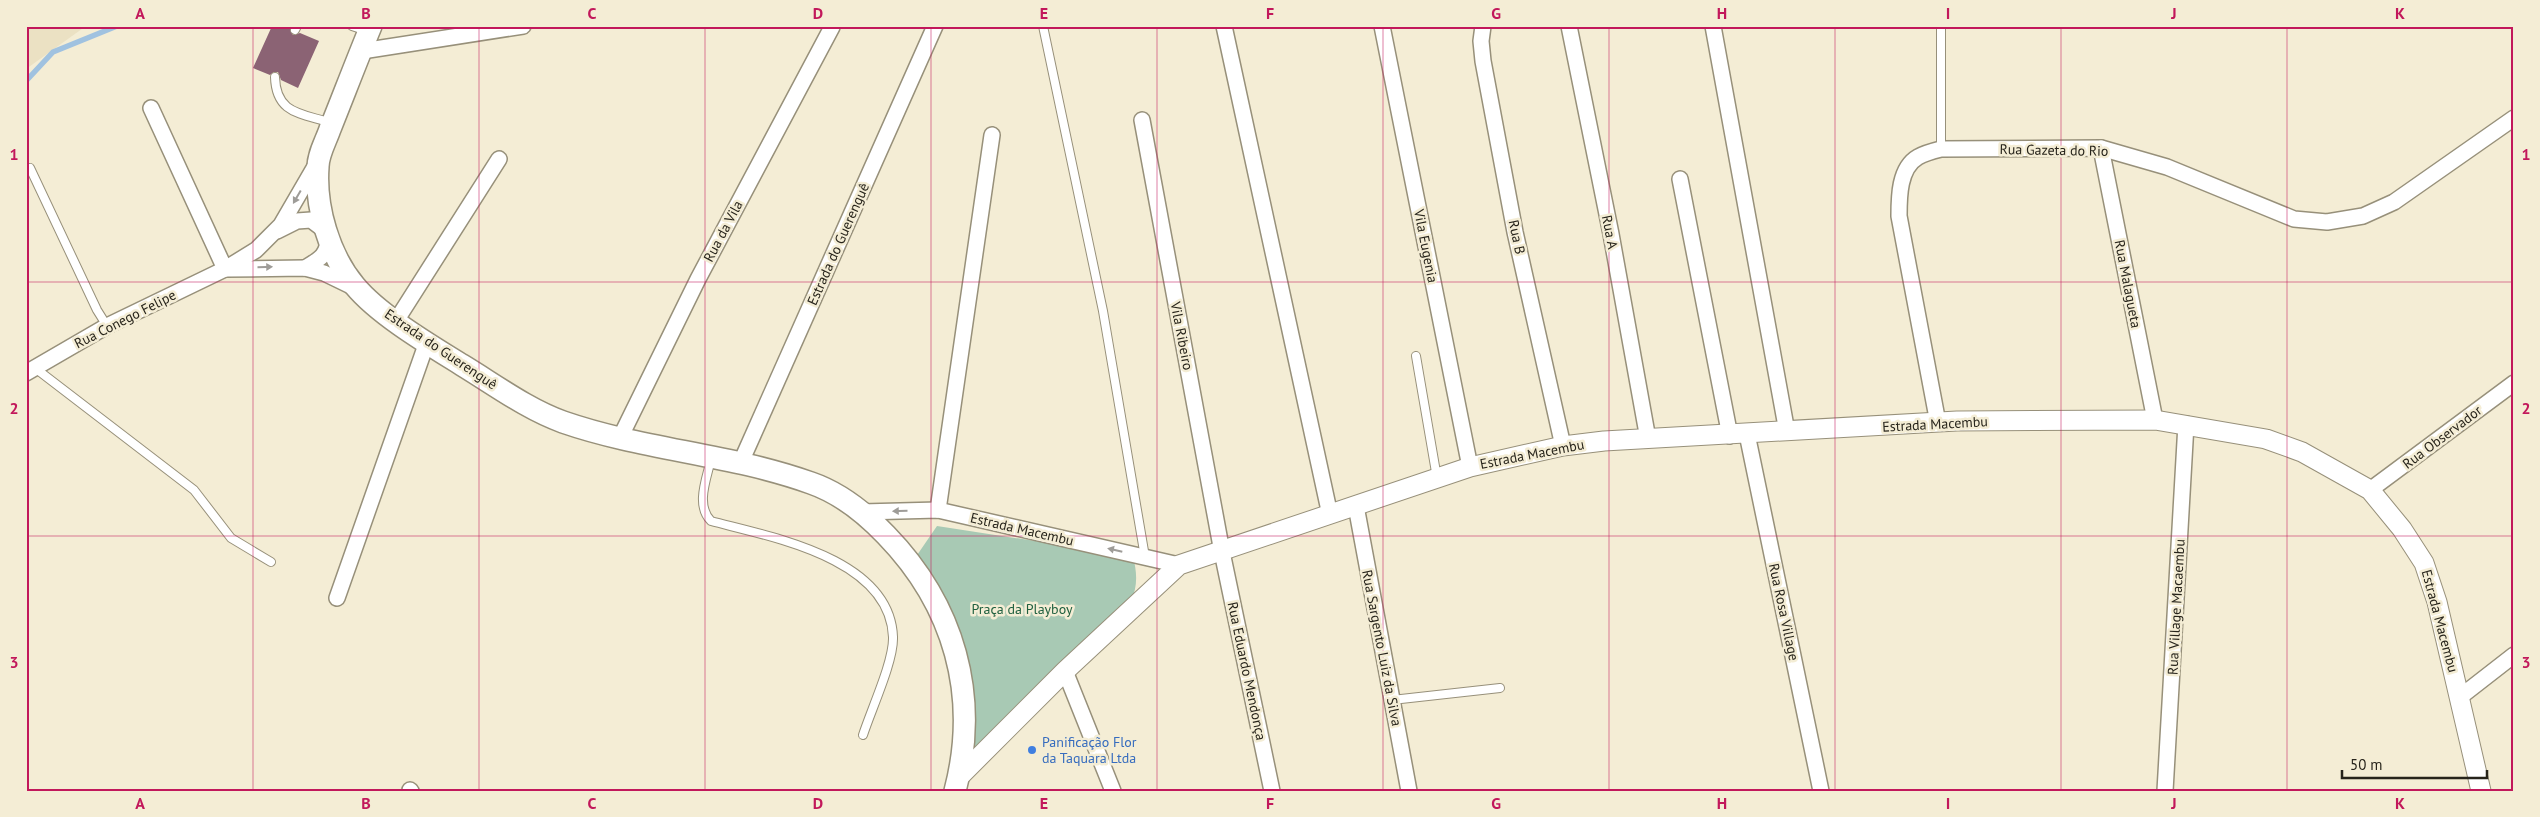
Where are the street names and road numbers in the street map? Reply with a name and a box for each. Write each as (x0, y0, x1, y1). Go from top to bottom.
street label: Rua Gazeta do Rio (1999, 140, 2109, 160)
street label: Estrada do Guerenguê (803, 180, 873, 308)
street label: Rua da Vila (699, 197, 747, 265)
street label: Vila Eugenia (1410, 207, 1442, 284)
street label: Rua A (1598, 214, 1622, 251)
street label: Rua B (1505, 218, 1529, 256)
street label: Rua Malagueta (2111, 238, 2145, 330)
street label: Rua Conego Felipe (71, 286, 179, 352)
street label: Vila Ribeiro (1166, 299, 1197, 372)
street label: Estrada do Guerenguê (381, 305, 501, 393)
street label: Rua Observador (2399, 401, 2485, 473)
street label: Estrada Macembu (1882, 412, 1988, 436)
street label: Estrada Macembu (1478, 435, 1586, 473)
street label: Estrada Macembu (968, 508, 1076, 550)
street label: Rua Village Macaembu (2163, 539, 2189, 675)
street label: Rua Rosa Village (1765, 562, 1803, 662)
street label: Rua Sargento Luiz da Silva (1358, 568, 1406, 728)
street label: Estrada Macembu (2418, 568, 2462, 674)
street label: Rua Eduardo Mendonça (1224, 600, 1271, 742)

